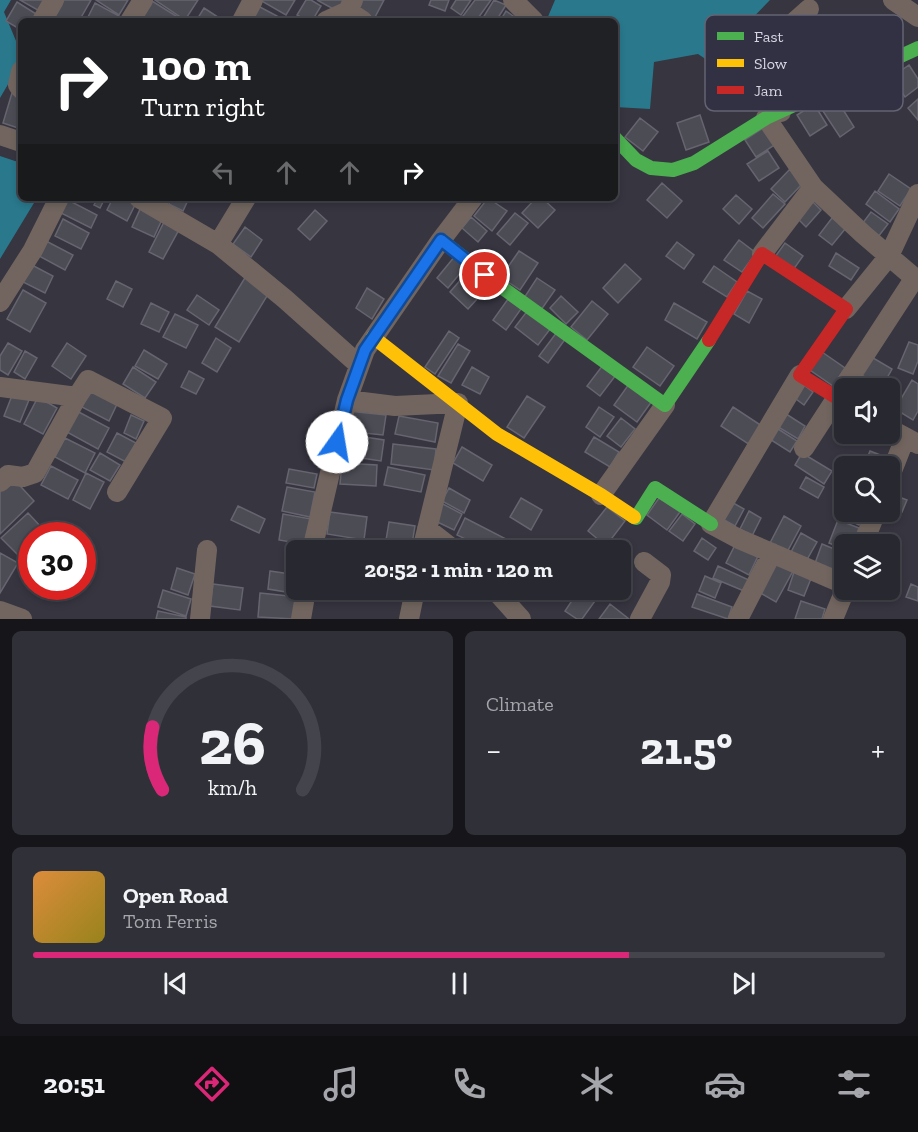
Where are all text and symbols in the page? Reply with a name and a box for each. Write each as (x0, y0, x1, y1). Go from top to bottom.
legend (705, 15, 903, 111)
text: Fast (754, 27, 783, 46)
text: 100 m (141, 40, 251, 91)
icon: right (42, 42, 120, 120)
text: Slow (754, 54, 788, 73)
text: Jam (754, 81, 783, 100)
text: Turn right (141, 91, 265, 123)
icon: left (207, 156, 240, 189)
icon: ahead (270, 156, 303, 189)
icon: ahead (333, 156, 366, 189)
icon: right (396, 156, 429, 189)
pin (459, 249, 510, 300)
icon: arrive (468, 258, 501, 291)
map controls (834, 378, 900, 600)
button: sound (834, 378, 900, 444)
position arrow (305, 410, 369, 474)
button: search (834, 456, 900, 522)
speed limit sign: 30 (18, 522, 96, 600)
button: layers (834, 534, 900, 600)
text: 20:52 · 1 min · 120 m (364, 556, 553, 583)
text: Climate (486, 692, 554, 716)
text: 26 (199, 705, 266, 780)
text: 21.5° (640, 722, 732, 776)
text: − (486, 730, 501, 769)
text: + (871, 730, 885, 769)
text: km/h (208, 775, 257, 800)
text: Open Road (123, 882, 228, 909)
text: Tom Ferris (123, 909, 218, 933)
icon: previous (159, 967, 192, 1000)
icon: pause (443, 967, 476, 1000)
icon: next (727, 967, 760, 1000)
icon: directions (191, 1063, 233, 1105)
icon: music (320, 1063, 362, 1105)
icon: phone (448, 1063, 490, 1105)
icon: climate (576, 1063, 618, 1105)
icon: car (704, 1063, 746, 1105)
icon: filters (833, 1063, 875, 1105)
text: 20:51 (43, 1068, 105, 1100)

